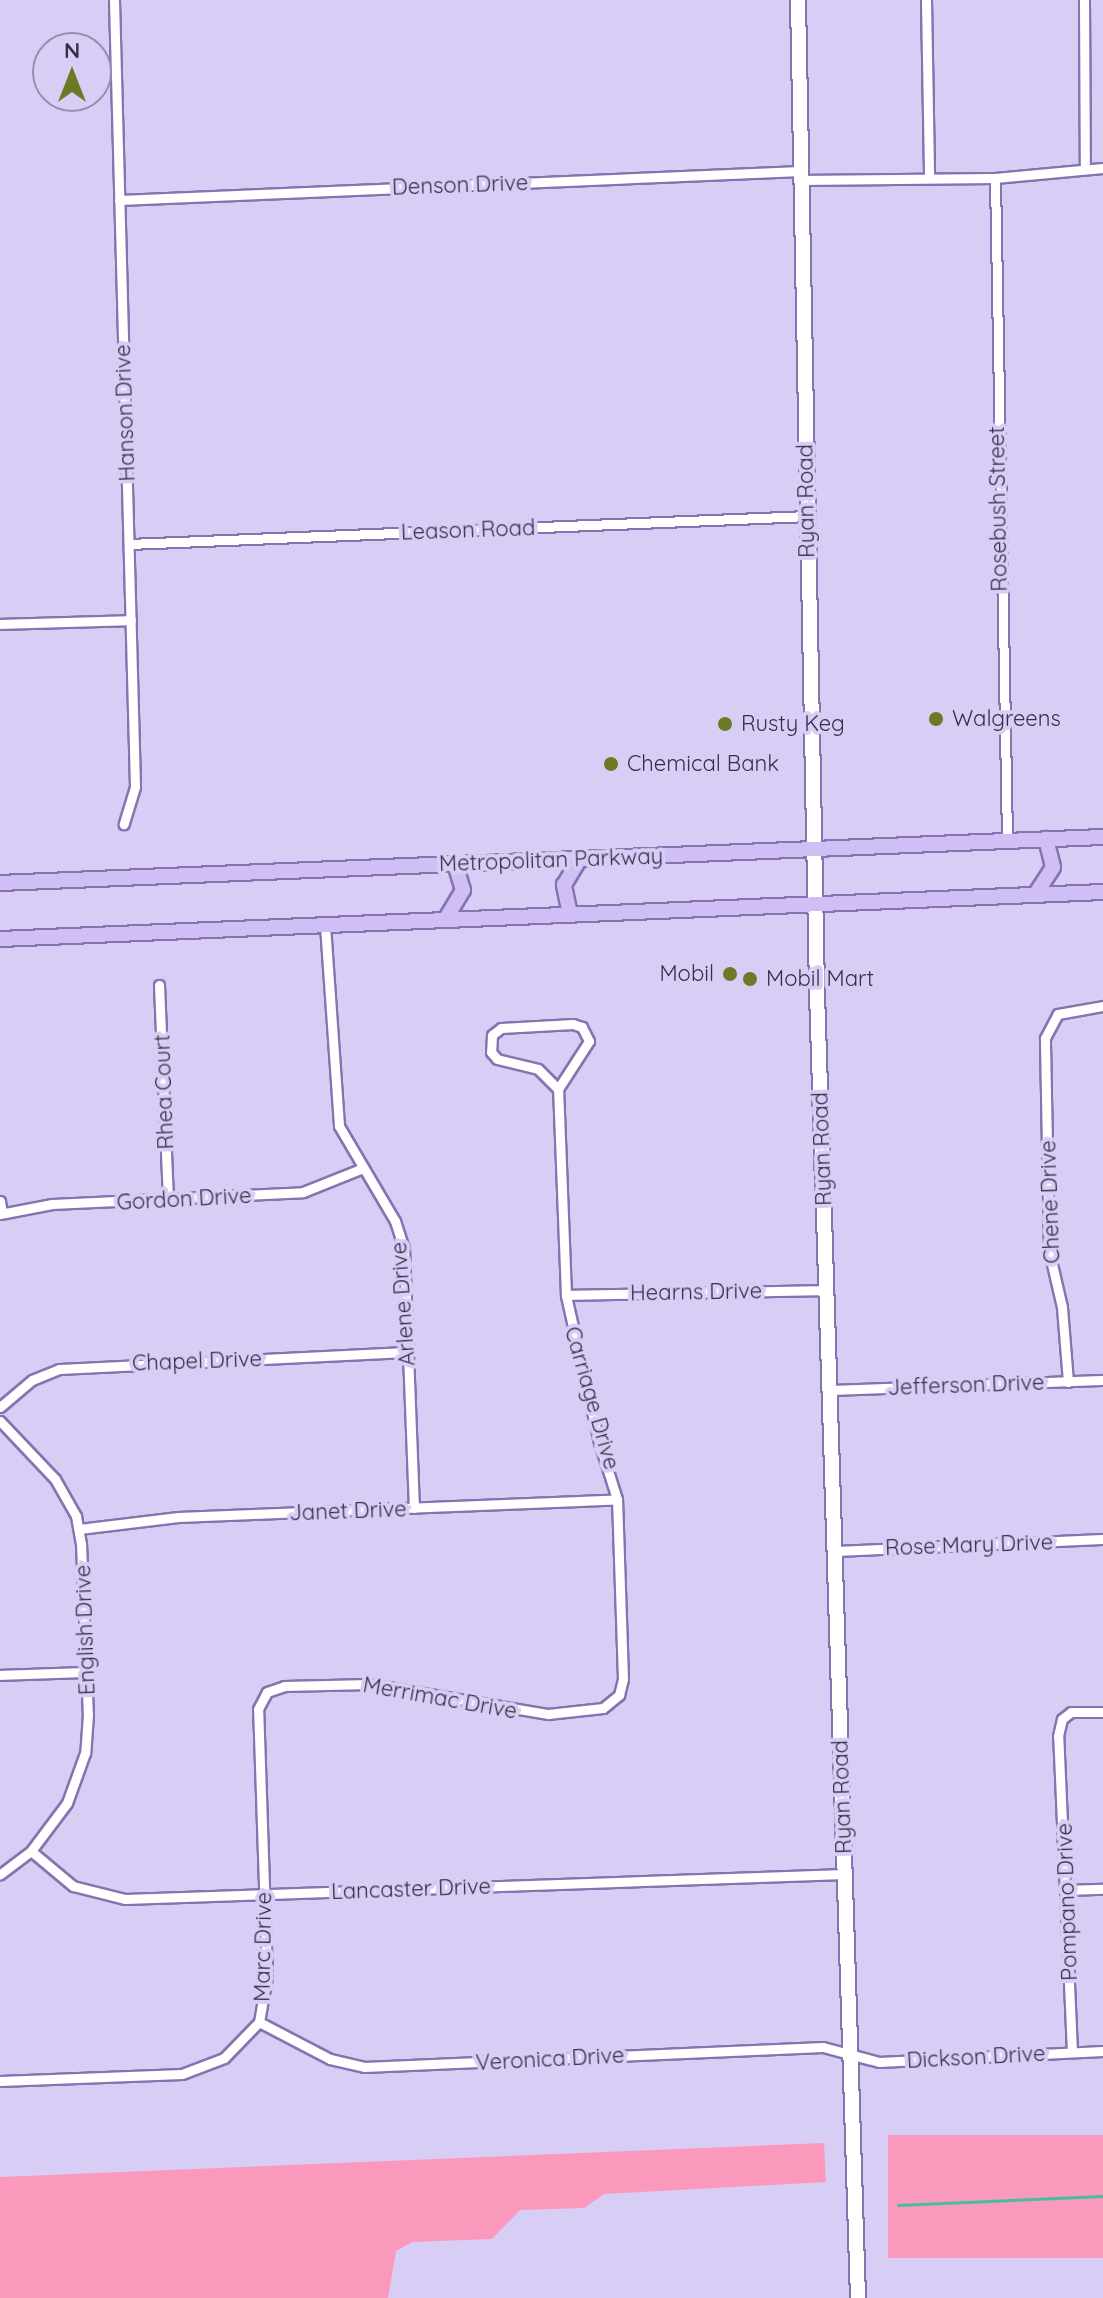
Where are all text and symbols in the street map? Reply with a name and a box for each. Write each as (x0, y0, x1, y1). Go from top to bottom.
north arrow (32, 32, 112, 112)
text: N (64, 36, 80, 64)
street label: Denson Drive (391, 169, 529, 201)
street label: Hanson Drive (109, 344, 141, 482)
street label: Rosebush Street (983, 426, 1013, 592)
street label: Ryan Road (792, 444, 820, 558)
street label: Leason Road (400, 514, 536, 546)
place label: Walgreens (952, 706, 1061, 732)
marker: Walgreens (927, 710, 945, 728)
place label: Rusty Keg (741, 711, 845, 737)
marker: Rusty Keg (716, 715, 734, 733)
place label: Chemical Bank (627, 751, 779, 777)
marker: Chemical Bank (602, 755, 620, 773)
street label: Metropolitan Parkway (438, 843, 664, 877)
place label: Mobil (659, 961, 714, 987)
marker: Mobil (721, 965, 739, 983)
place label: Mobil Mart (766, 966, 874, 992)
marker: Mobil Mart (741, 970, 759, 988)
street label: Rhea Court (149, 1034, 179, 1150)
street label: Ryan Road (807, 1092, 837, 1206)
street label: Chene Drive (1035, 1140, 1065, 1264)
street label: Gordon Drive (116, 1182, 252, 1216)
street label: Arlene Drive (386, 1241, 420, 1367)
street label: Hearns Drive (630, 1278, 762, 1306)
street label: Carriage Drive (559, 1324, 625, 1472)
street label: Chapel Drive (132, 1346, 262, 1376)
street label: Jefferson Drive (887, 1369, 1045, 1401)
street label: Janet Drive (289, 1496, 407, 1526)
street label: Rose Mary Drive (885, 1529, 1053, 1561)
street label: English Drive (70, 1564, 100, 1696)
street label: Merrimac Drive (361, 1671, 519, 1725)
street label: Ryan Road (827, 1740, 857, 1854)
street label: Pompano Drive (1051, 1823, 1083, 1981)
street label: Lancaster Drive (331, 1873, 491, 1905)
street label: Marc Drive (249, 1892, 277, 2002)
street label: Dickson Drive (906, 2040, 1046, 2074)
street label: Veronica Drive (475, 2042, 625, 2076)

